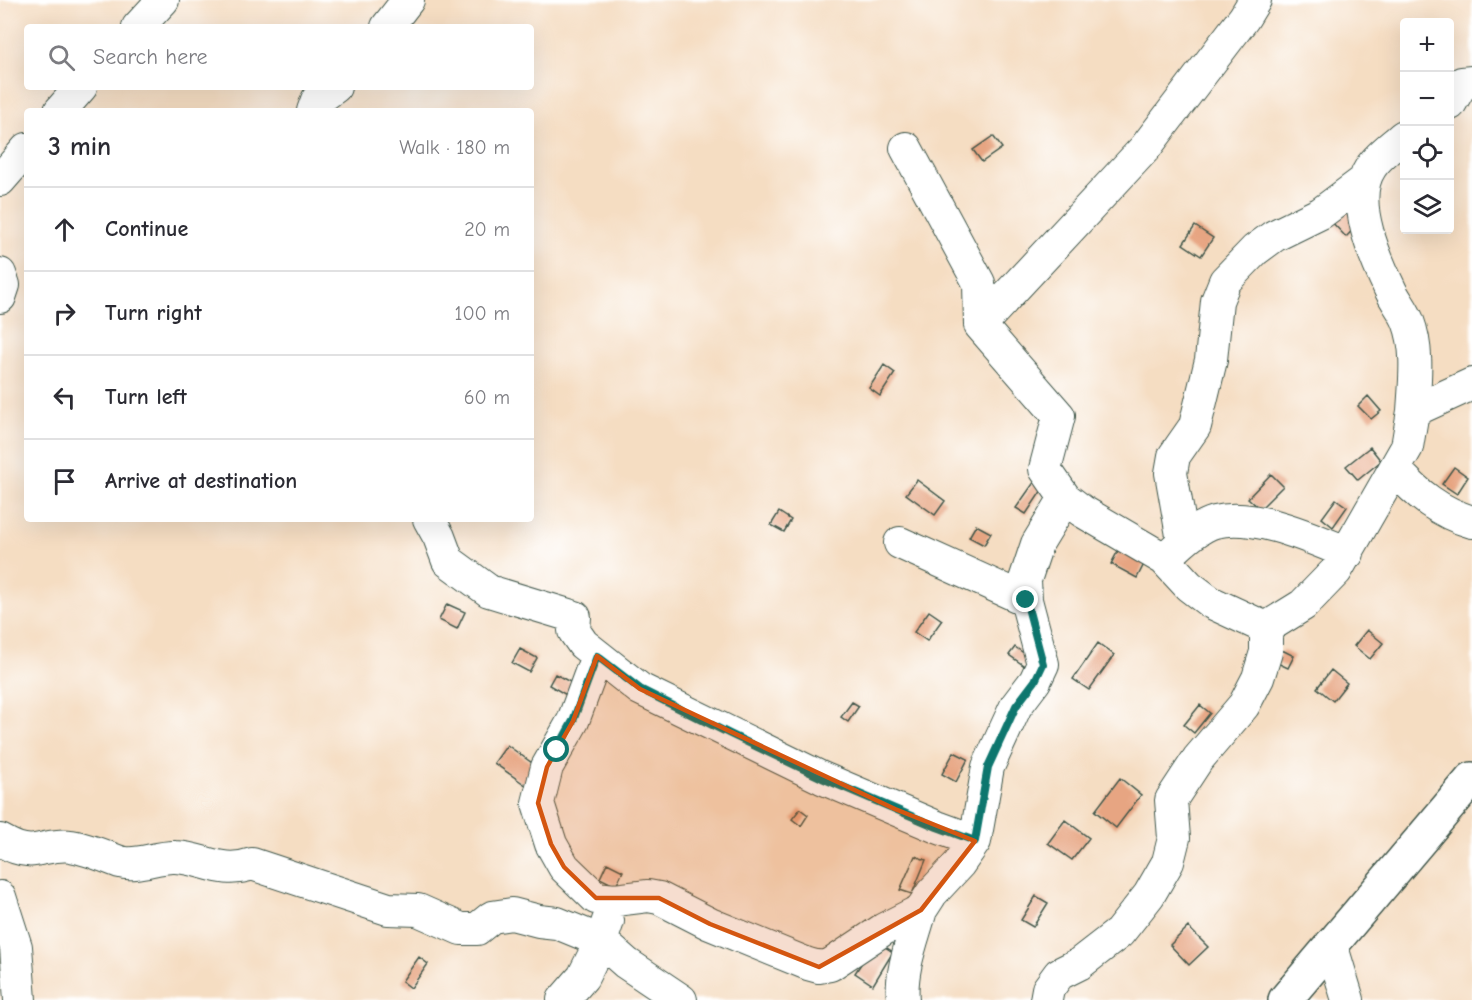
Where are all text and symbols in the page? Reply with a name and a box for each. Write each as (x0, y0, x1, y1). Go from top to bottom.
map controls (1400, 18, 1454, 234)
button: + (1400, 18, 1454, 72)
search box (24, 24, 534, 90)
icon: search (45, 41, 78, 74)
text: Search here (93, 44, 208, 70)
button: − (1400, 72, 1454, 126)
button: locate (1400, 126, 1454, 180)
text: 3 min (48, 132, 111, 162)
text: Walk · 180 m (399, 136, 510, 159)
button: layers (1400, 180, 1454, 234)
icon: ahead (48, 213, 81, 246)
text: Continue (105, 216, 188, 242)
text: 20 m (464, 218, 510, 241)
icon: right (48, 297, 81, 330)
text: Turn right (105, 300, 202, 326)
text: 100 m (455, 302, 510, 325)
icon: left (48, 381, 81, 414)
text: Turn left (105, 384, 187, 410)
text: 60 m (464, 386, 510, 409)
icon: arrive (48, 465, 81, 498)
text: Arrive at destination (105, 468, 297, 494)
route end (1012, 586, 1038, 612)
route start (543, 736, 569, 762)

